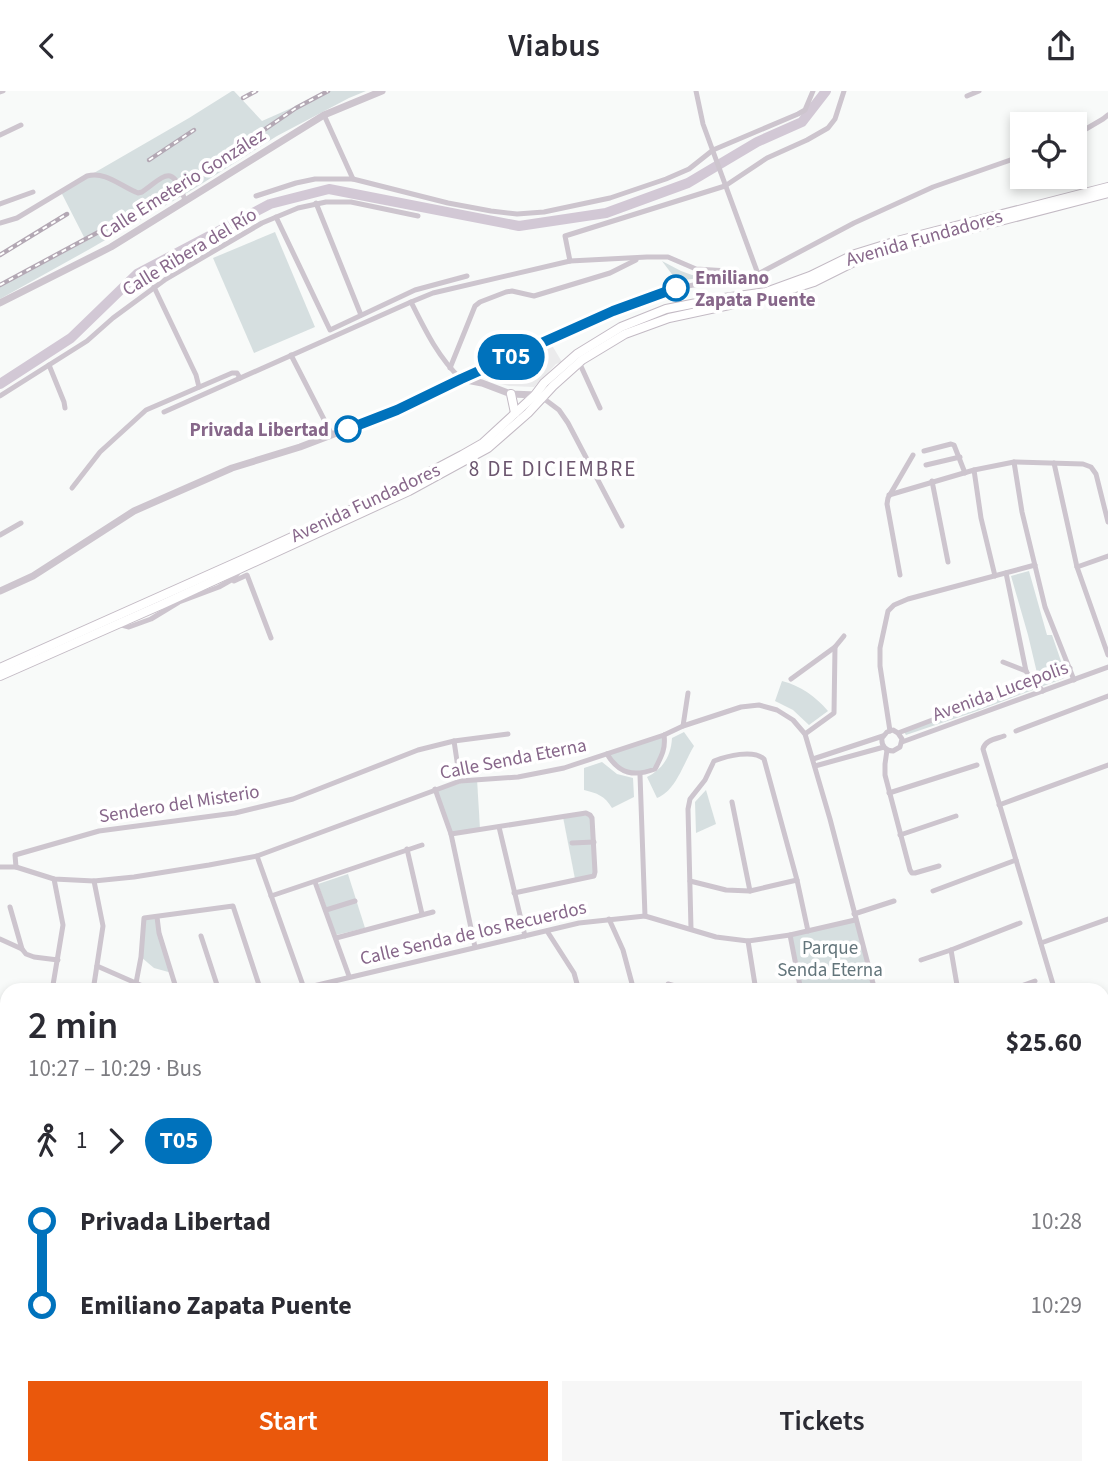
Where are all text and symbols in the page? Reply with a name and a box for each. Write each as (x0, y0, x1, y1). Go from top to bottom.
text: Viabus (508, 23, 600, 69)
icon: back (28, 27, 66, 65)
icon: share (1042, 27, 1080, 65)
map controls (1010, 112, 1087, 189)
button: locate (1010, 112, 1087, 189)
street label: Calle Emeterio González (95, 122, 271, 246)
street label: Calle Ribera del Río (117, 201, 262, 303)
street label: Avenida Fundadores (843, 203, 1006, 274)
place label: Emiliano Zapata Puente (695, 265, 816, 314)
marker: Emiliano Zapata Puente (663, 275, 689, 301)
line badge: T05 (471, 334, 551, 380)
text: T05 (492, 339, 530, 374)
marker: Privada Libertad (335, 416, 361, 442)
place label: Privada Libertad (189, 417, 329, 444)
district label: 8 DE DICIEMBRE (469, 454, 637, 484)
street label: Avenida Fundadores (287, 457, 445, 550)
street label: Avenida Lucepolis (929, 654, 1072, 729)
street label: Calle Senda Eterna (438, 732, 589, 787)
street label: Sendero del Misterio (97, 778, 261, 831)
street label: Calle Senda de los Recuerdos (358, 894, 589, 973)
park label: Parque Senda Eterna (777, 935, 883, 984)
text: 2 min (28, 999, 118, 1053)
text: $25.60 (1006, 1024, 1082, 1061)
text: 10:27 – 10:29 · Bus (28, 1052, 202, 1085)
icon: walk (28, 1122, 66, 1160)
icon: forward (97, 1122, 135, 1160)
text: T05 (159, 1123, 198, 1158)
text: 1 (76, 1124, 87, 1157)
text: Privada Libertad (80, 1203, 271, 1240)
text: 10:28 (1031, 1205, 1082, 1238)
text: Emiliano Zapata Puente (80, 1287, 352, 1324)
text: 10:29 (1031, 1289, 1082, 1322)
button: Start (28, 1381, 548, 1461)
button: Tickets (562, 1381, 1082, 1461)

